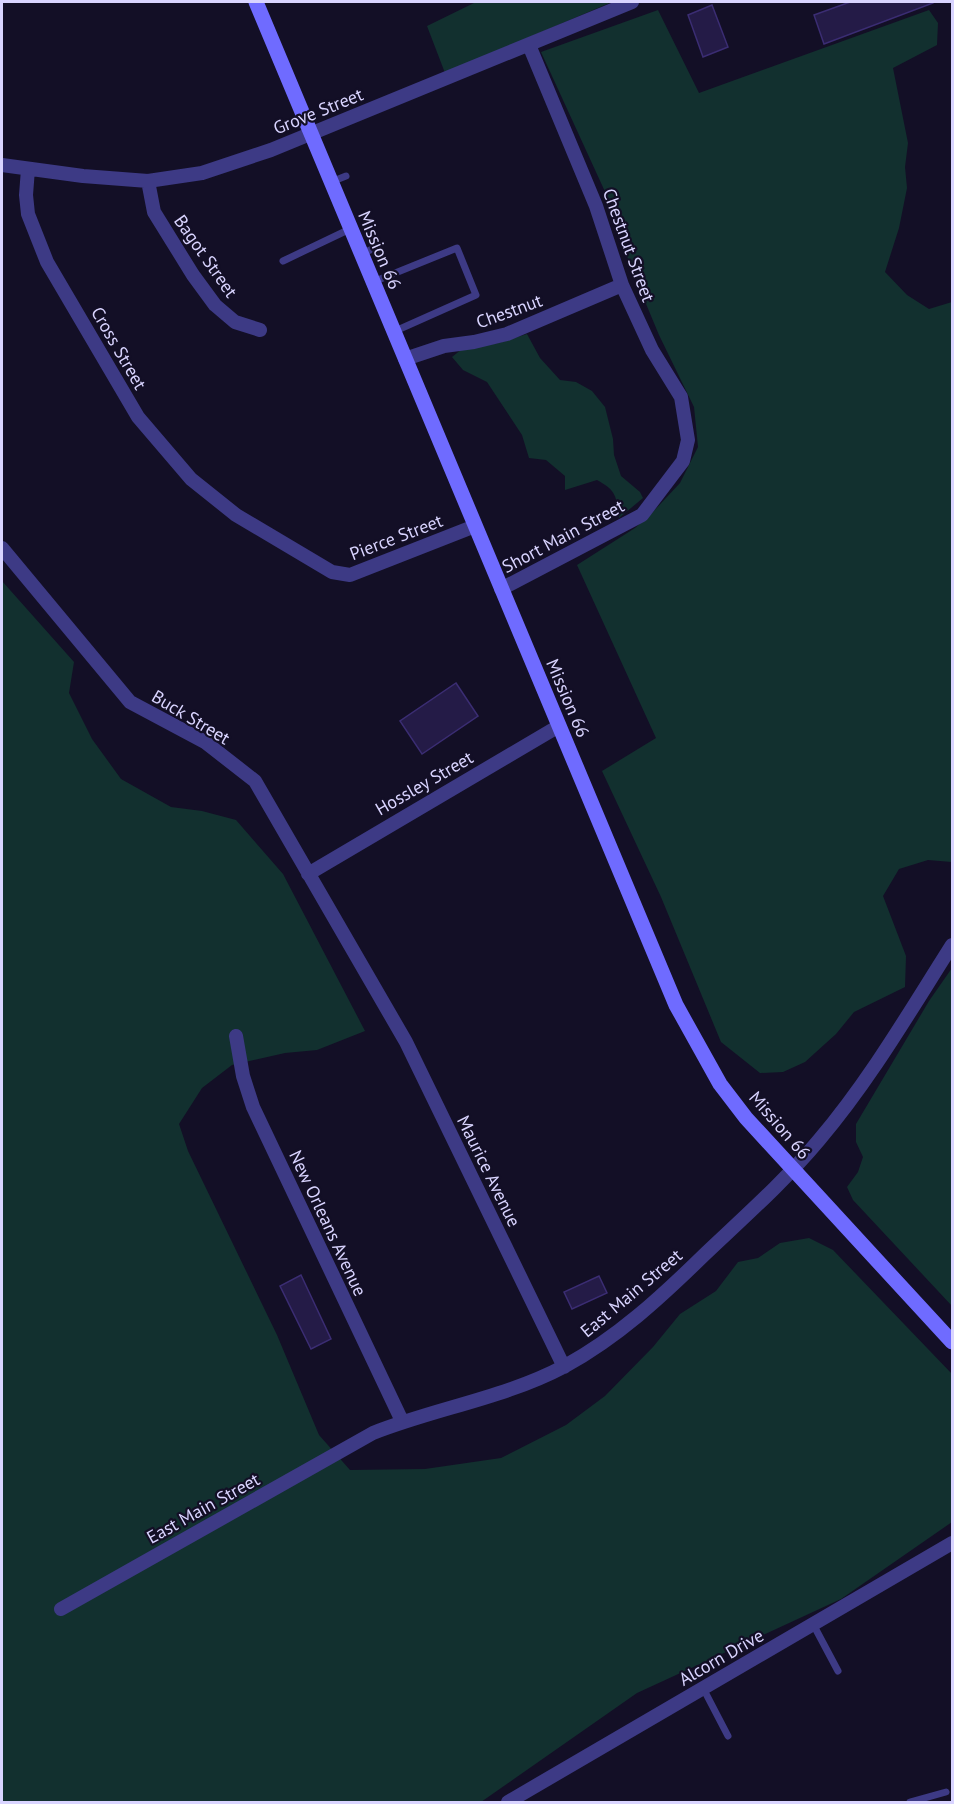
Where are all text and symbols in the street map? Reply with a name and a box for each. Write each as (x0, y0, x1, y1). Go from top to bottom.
street label: Grove Street (270, 83, 366, 139)
street label: Chestnut Street (598, 185, 660, 305)
street label: Mission 66 (353, 207, 407, 293)
street label: Bagot Street (169, 210, 243, 302)
street label: Chestnut (473, 288, 545, 334)
street label: Cross Street (86, 303, 152, 393)
street label: Short Main Street (498, 494, 628, 578)
street label: Pierce Street (346, 509, 446, 565)
street label: Mission 66 (541, 655, 595, 741)
street label: Buck Street (148, 685, 234, 749)
street label: Hossley Street (371, 746, 477, 820)
street label: Mission 66 (744, 1086, 816, 1164)
street label: Maurice Avenue (452, 1112, 526, 1230)
street label: New Orleans Avenue (284, 1146, 372, 1300)
street label: East Main Street (575, 1244, 687, 1342)
street label: East Main Street (142, 1467, 264, 1549)
street label: Alcorn Drive (674, 1623, 768, 1691)

